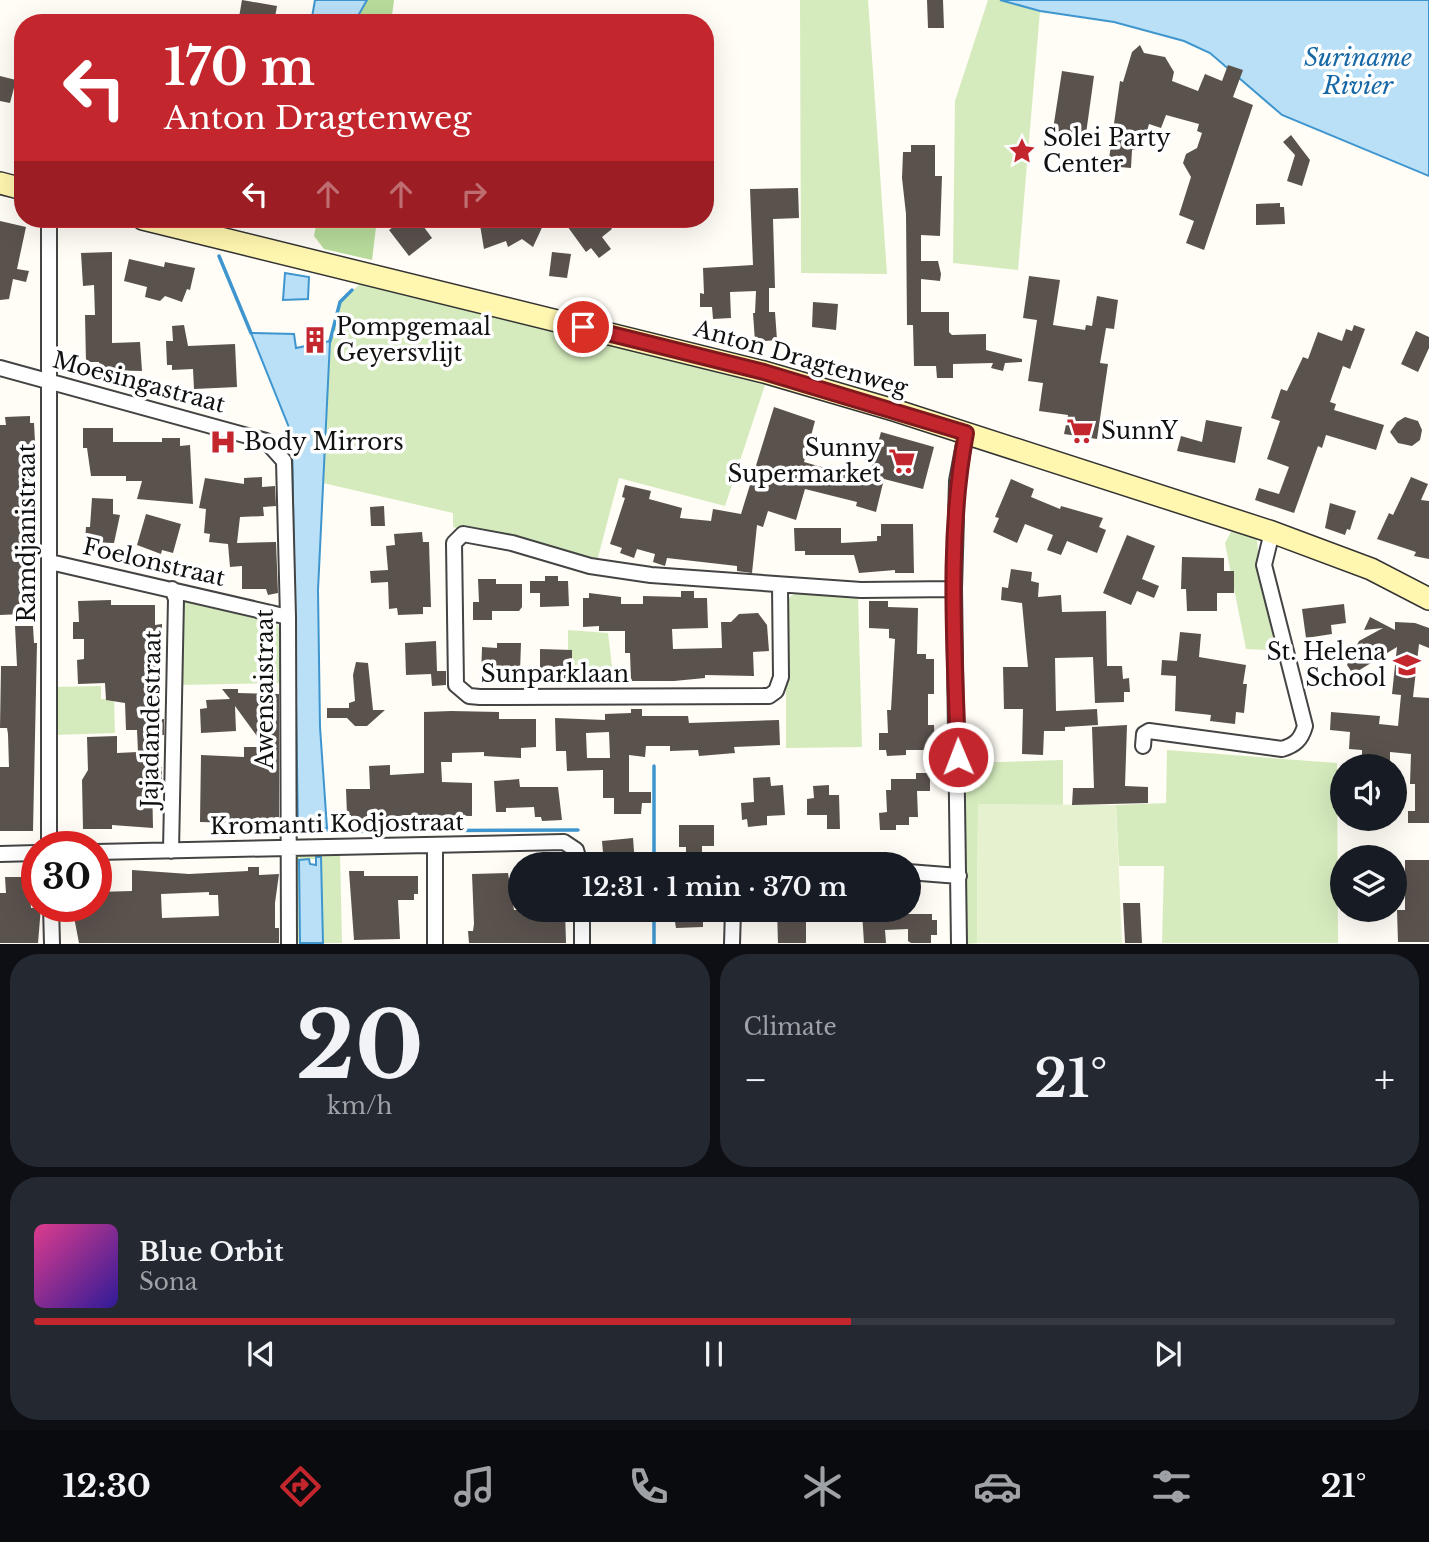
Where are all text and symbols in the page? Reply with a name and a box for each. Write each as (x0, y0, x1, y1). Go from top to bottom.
text: 170 m (164, 37, 315, 98)
icon: left (49, 42, 140, 133)
water label: Suriname Rivier (1304, 43, 1412, 100)
text: Anton Dragtenweg (164, 98, 472, 138)
place label: Solei Party Center (1043, 124, 1171, 178)
place icon: Solei Party Center (1007, 136, 1037, 166)
icon: left (236, 175, 274, 213)
icon: ahead (309, 175, 347, 213)
icon: ahead (382, 175, 420, 213)
icon: right (455, 175, 493, 213)
pin (553, 297, 613, 357)
icon: arrive (564, 308, 602, 346)
place label: Pompgemaal Geyersvlijt (336, 313, 491, 367)
street label: Anton Dragtenweg (690, 314, 911, 402)
building icon: Pompgemaal Geyersvlijt (300, 325, 330, 355)
street label: Moesingastraat (50, 345, 229, 419)
supermarket icon: SunnY (1065, 416, 1095, 446)
place label: SunnY (1101, 417, 1178, 445)
hospital icon: Body Mirrors (208, 427, 238, 457)
place label: Body Mirrors (244, 428, 404, 456)
place label: Sunny Supermarket (727, 434, 881, 488)
street label: Ramdjanistraat (13, 443, 41, 622)
supermarket icon: Sunny Supermarket (887, 446, 917, 476)
street label: Foelonstraat (80, 532, 228, 592)
street label: Awensaistraat (251, 609, 279, 770)
street label: Jajadandestraat (135, 630, 167, 811)
place label: St. Helena School (1267, 638, 1386, 692)
school or university icon: St. Helena School (1392, 650, 1422, 680)
street label: Sunparklaan (481, 660, 629, 688)
position arrow (921, 720, 995, 794)
map controls (1330, 754, 1407, 922)
button: sound (1330, 754, 1407, 831)
street label: Kromanti Kodjostraat (210, 808, 465, 840)
speed limit sign: 30 (21, 831, 112, 922)
button: layers (1330, 845, 1407, 922)
text: 12:31 · 1 min · 370 m (582, 871, 847, 903)
text: 20 (296, 990, 424, 1103)
text: Climate (744, 1013, 837, 1041)
text: 21° (1034, 1047, 1108, 1111)
text: − (744, 1056, 768, 1103)
text: + (1374, 1056, 1395, 1103)
text: km/h (327, 1092, 392, 1120)
text: Blue Orbit (139, 1236, 284, 1268)
text: Sona (139, 1268, 197, 1296)
icon: previous (242, 1335, 280, 1373)
icon: pause (695, 1335, 733, 1373)
icon: next (1149, 1335, 1187, 1373)
icon: directions (276, 1462, 325, 1511)
icon: music (450, 1462, 499, 1511)
icon: phone (624, 1462, 673, 1511)
icon: climate (798, 1462, 847, 1511)
icon: car (973, 1462, 1022, 1511)
icon: filters (1147, 1462, 1196, 1511)
text: 12:30 (63, 1466, 151, 1506)
text: 21° (1321, 1466, 1366, 1506)

